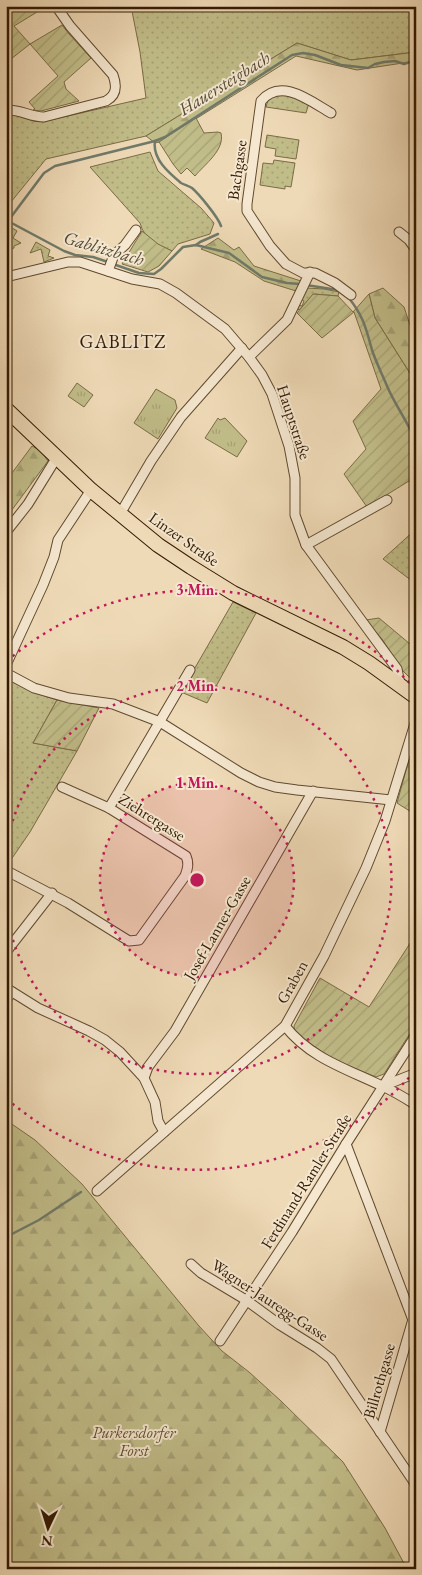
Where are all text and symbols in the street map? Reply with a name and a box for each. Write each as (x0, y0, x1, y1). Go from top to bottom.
water label: Hauersteigbach (173, 46, 275, 122)
street label: Bachgasse (222, 139, 252, 201)
water label: Gablitzbach (61, 226, 147, 270)
district label: GABLITZ (80, 329, 166, 354)
street label: Hauptstraße (272, 382, 316, 462)
street label: Linzer Straße (145, 507, 223, 571)
text: 3 Min. (176, 580, 218, 599)
text: 2 Min. (176, 676, 218, 695)
text: 1 Min. (176, 773, 218, 792)
street label: Ziehrergasse (115, 788, 189, 846)
centre of rings (188, 871, 206, 889)
street label: Josef-Lanner-Gasse (178, 872, 255, 986)
street label: Graben (272, 956, 313, 1007)
street label: Ferdinand-Ramler-Straße (256, 1109, 356, 1253)
street label: Wagner-Jauregg-Gasse (207, 1254, 333, 1346)
street label: Billrothgasse (358, 1341, 400, 1421)
park label: Purkersdorfer Forst (92, 1422, 177, 1461)
north arrow (22, 1502, 72, 1552)
text: N (40, 1532, 53, 1550)

